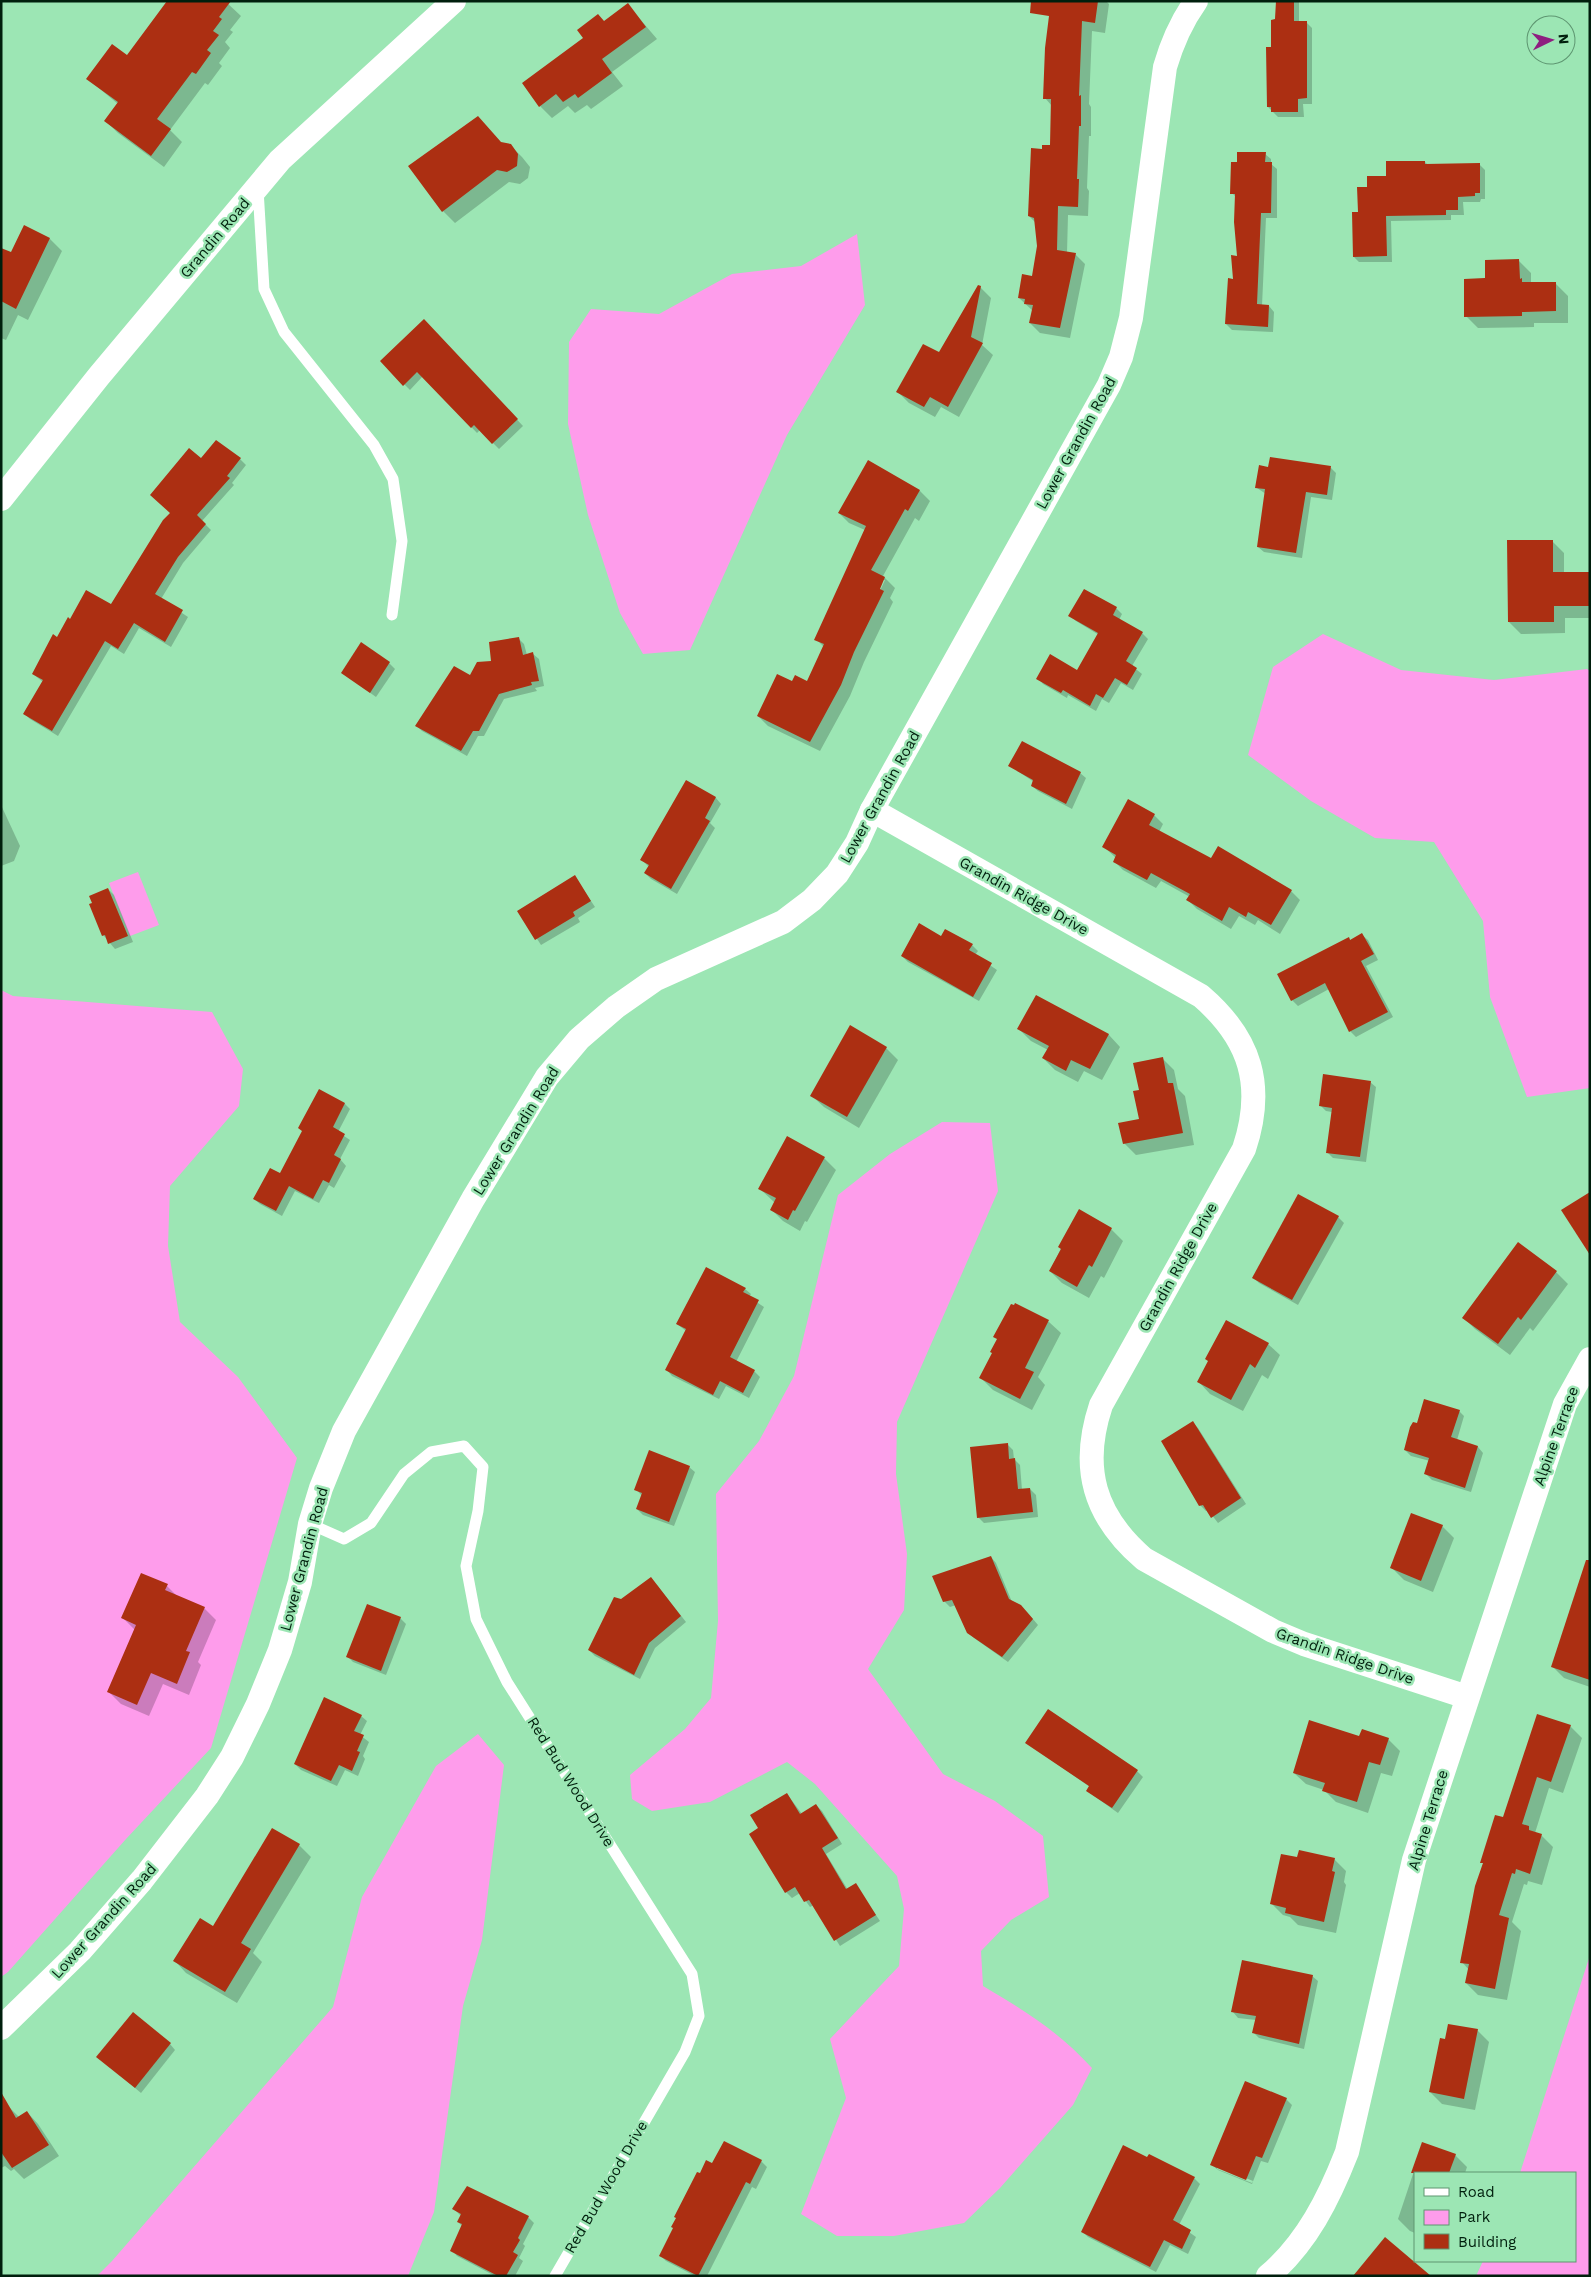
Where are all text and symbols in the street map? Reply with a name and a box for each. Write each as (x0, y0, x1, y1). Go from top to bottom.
north arrow (1526, 15, 1576, 65)
text: N (1556, 33, 1572, 45)
street label: Grandin Road (176, 194, 254, 282)
street label: Lower Grandin Road (1032, 374, 1120, 512)
street label: Lower Grandin Road (836, 728, 924, 866)
street label: Grandin Ridge Drive (956, 853, 1092, 939)
street label: Lower Grandin Road (469, 1063, 563, 1199)
street label: Grandin Ridge Drive (1135, 1199, 1221, 1335)
street label: Alpine Terrace (1530, 1384, 1582, 1488)
street label: Lower Grandin Road (276, 1485, 332, 1633)
street label: Grandin Ridge Drive (1274, 1624, 1416, 1688)
street label: Red Bud Wood Drive (524, 1714, 618, 1850)
street label: Alpine Terrace (1404, 1768, 1452, 1872)
street label: Lower Grandin Road (48, 1860, 160, 1982)
street label: Red Bud Wood Drive (561, 2118, 651, 2256)
legend (1414, 2172, 1576, 2262)
text: Road (1458, 2183, 1495, 2201)
text: Park (1458, 2208, 1491, 2226)
text: Building (1458, 2233, 1516, 2251)

